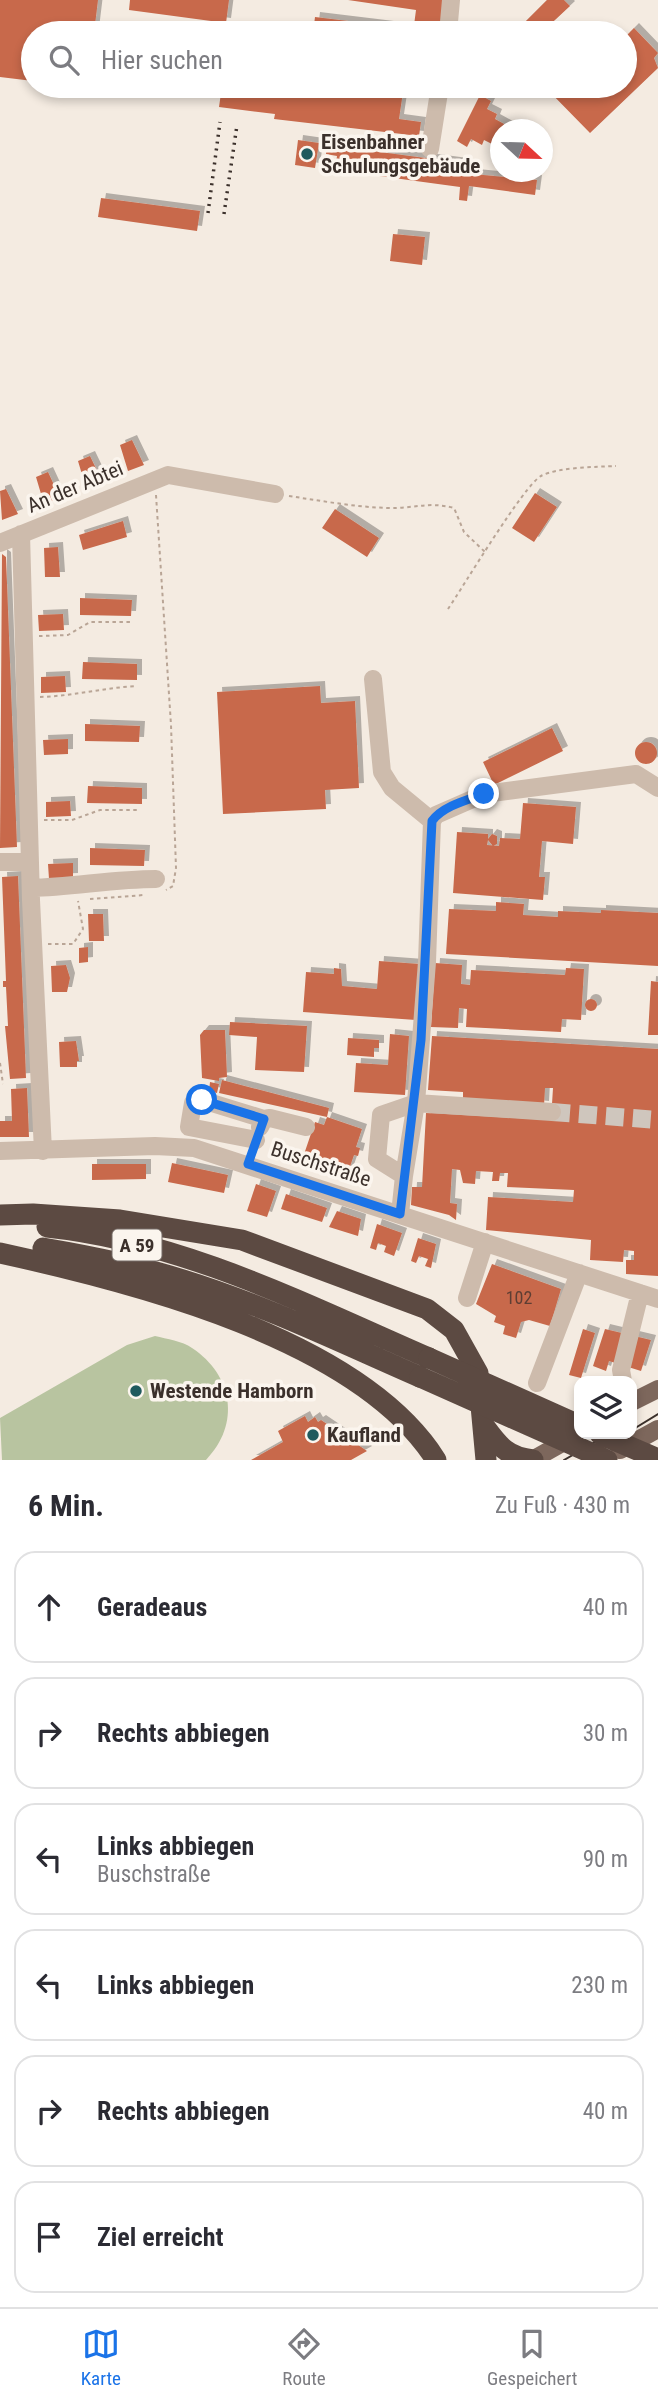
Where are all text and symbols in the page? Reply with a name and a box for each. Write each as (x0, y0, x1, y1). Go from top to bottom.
search box (21, 21, 637, 98)
icon: search (45, 41, 83, 79)
text: Hier suchen (101, 45, 223, 75)
north arrow (490, 119, 553, 182)
place label: Eisenbahner Schulungsgebäude (321, 130, 480, 178)
marker: Eisenbahner Schulungsgebäude (299, 146, 315, 162)
street label: An der Abtei (23, 456, 127, 518)
route end (468, 778, 499, 809)
route start (186, 1084, 217, 1115)
street label: Buschstraße (268, 1137, 374, 1191)
road number: A 59 (113, 1230, 162, 1260)
house number: 102 (506, 1287, 532, 1308)
map controls (574, 1376, 637, 1439)
button: layers (574, 1376, 637, 1439)
place label: Westende Hamborn (150, 1379, 314, 1403)
marker: Westende Hamborn (128, 1383, 144, 1399)
place label: Kaufland (327, 1423, 401, 1447)
marker: Kaufland (305, 1427, 321, 1443)
text: 6 Min. (28, 1488, 104, 1523)
text: Zu Fuß · 430 m (495, 1492, 630, 1519)
icon: ahead (30, 1588, 68, 1626)
text: Geradeaus (97, 1592, 207, 1622)
text: 40 m (583, 1594, 628, 1621)
icon: right (30, 1714, 68, 1752)
text: Rechts abbiegen (97, 1718, 270, 1748)
text: 30 m (583, 1720, 628, 1747)
text: Links abbiegen (97, 1831, 254, 1861)
icon: left (30, 1840, 68, 1878)
text: 90 m (583, 1846, 628, 1873)
text: Buschstraße (97, 1861, 211, 1888)
icon: left (30, 1966, 68, 2004)
text: Links abbiegen (97, 1970, 254, 2000)
text: 230 m (571, 1972, 628, 1999)
icon: right (30, 2092, 68, 2130)
text: Rechts abbiegen (97, 2096, 270, 2126)
text: 40 m (583, 2098, 628, 2125)
icon: arrive (30, 2218, 68, 2256)
text: Ziel erreicht (97, 2222, 223, 2252)
tab: Karte (81, 2325, 121, 2390)
tab: Route (282, 2325, 326, 2390)
tab: Gespeichert (487, 2325, 577, 2390)

